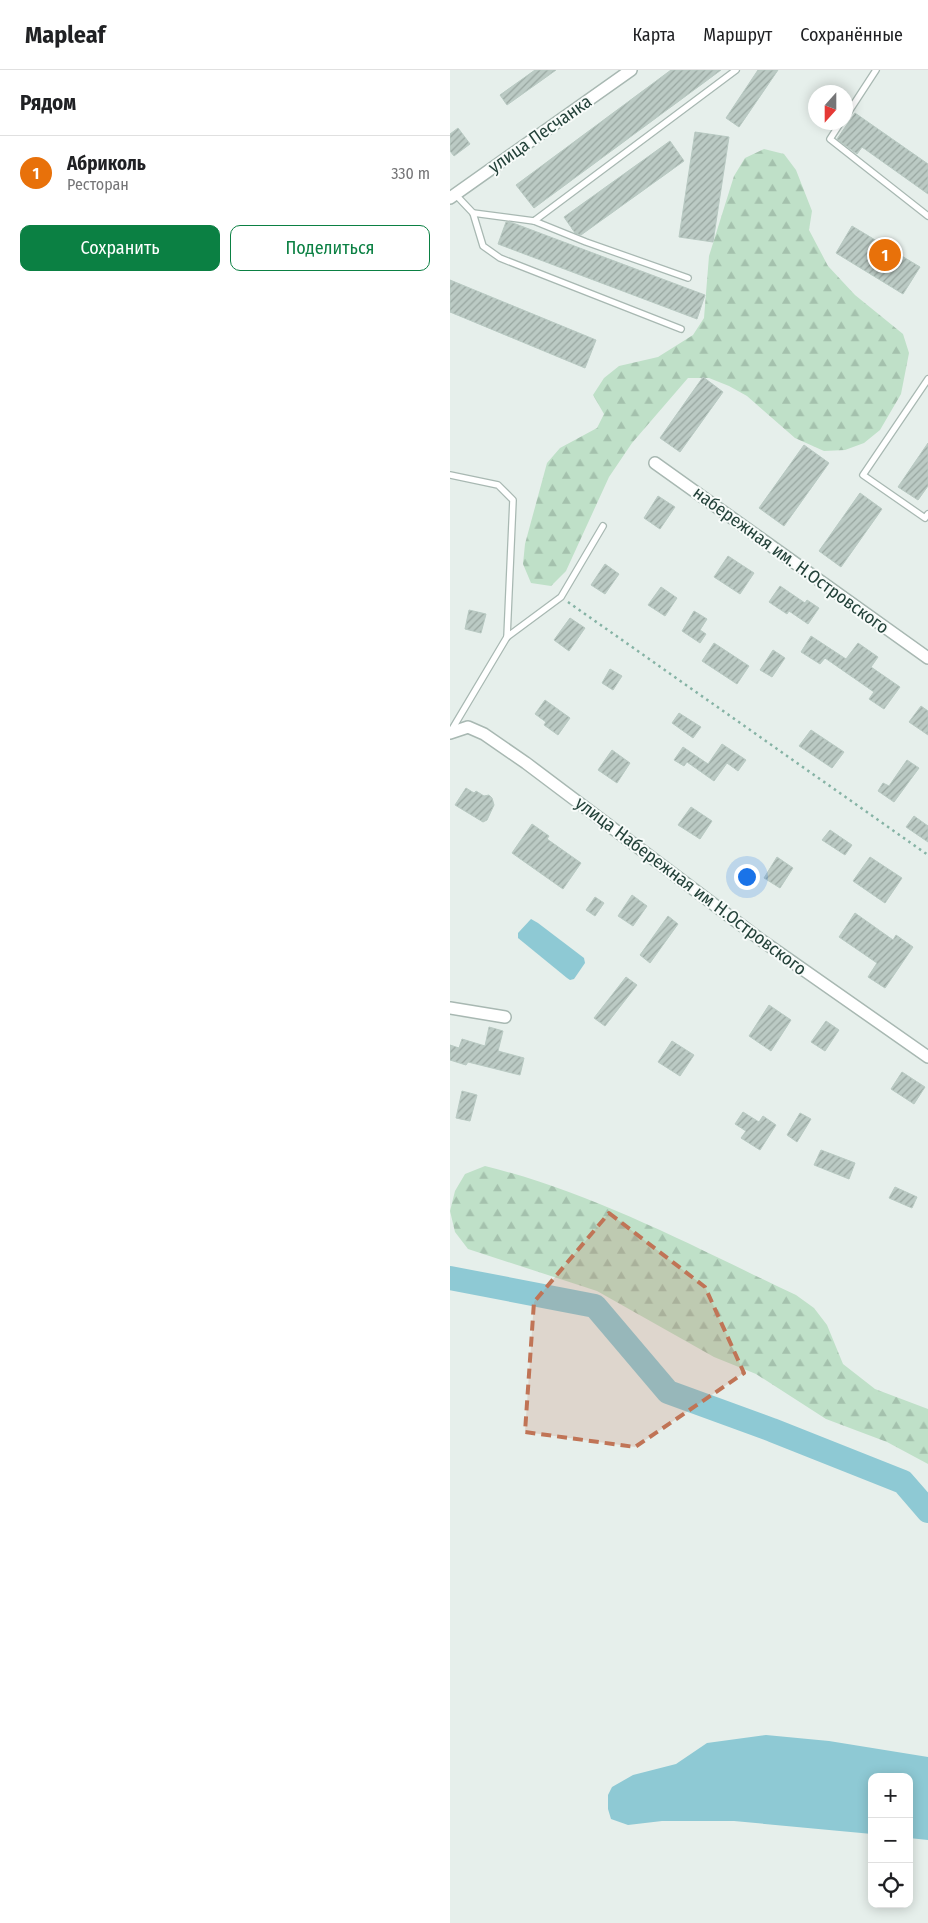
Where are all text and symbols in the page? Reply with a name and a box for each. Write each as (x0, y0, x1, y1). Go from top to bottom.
text: Mapleaf (25, 21, 105, 49)
text: Карта (632, 24, 675, 46)
text: Маршрут (703, 24, 772, 46)
text: Сохранённые (800, 24, 903, 46)
north arrow (808, 85, 853, 130)
text: Рядом (20, 90, 76, 116)
street label: улица Песчанка (484, 90, 596, 178)
text: Абриколь (67, 152, 146, 175)
text: 1 (33, 164, 39, 183)
text: 330 m (391, 164, 430, 183)
text: Ресторан (67, 175, 129, 194)
button: Сохранить (20, 225, 220, 271)
button: Поделиться (230, 225, 430, 271)
pin: 1 (869, 236, 901, 274)
street label: набережная им. Н.Островского (689, 481, 893, 639)
street label: улица Набережная им Н.Островского (571, 792, 811, 980)
your location (734, 864, 760, 890)
map controls (868, 1773, 913, 1908)
button: + (868, 1773, 913, 1818)
button: − (868, 1818, 913, 1863)
button: locate (868, 1863, 913, 1908)

